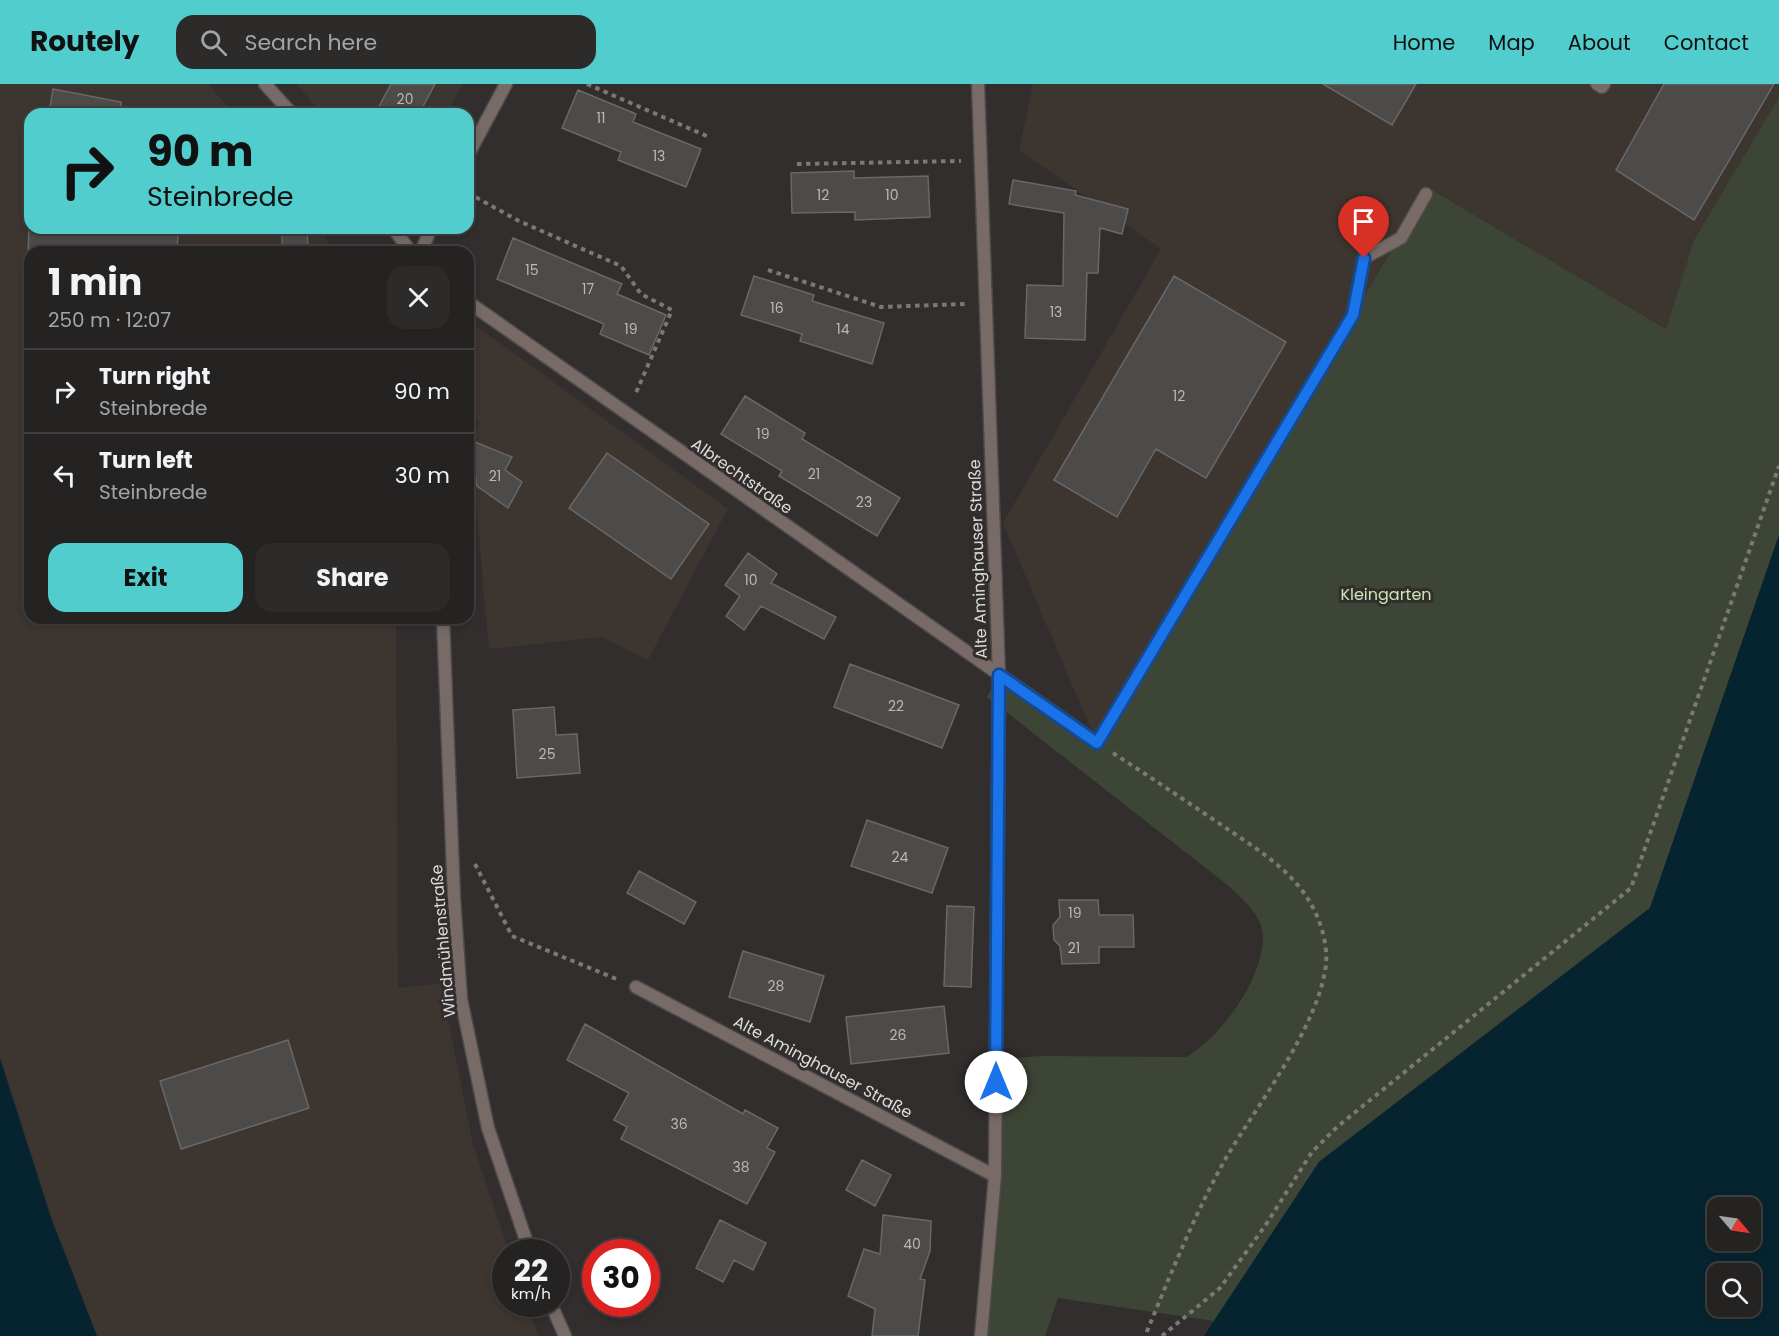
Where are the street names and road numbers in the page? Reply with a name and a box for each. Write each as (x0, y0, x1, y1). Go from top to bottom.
street label: Albrechtstraße (687, 432, 797, 520)
street label: Alte Aminghauser Straße (963, 459, 993, 659)
street label: Windmühlenstraße (425, 863, 461, 1018)
street label: Alte Aminghauser Straße (729, 1010, 917, 1124)

